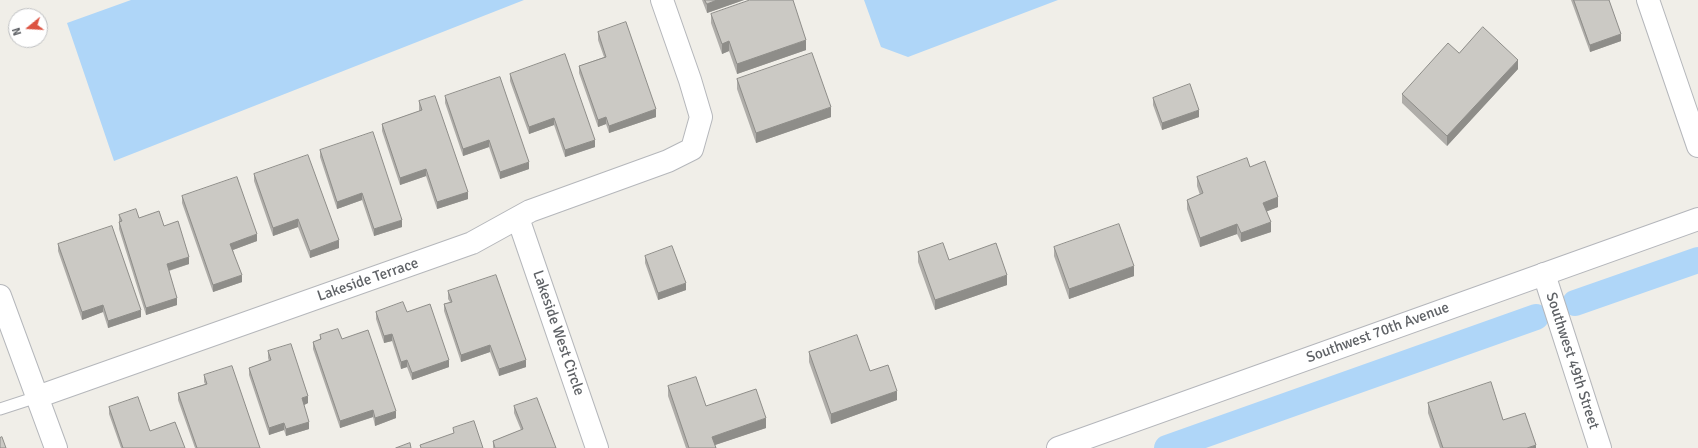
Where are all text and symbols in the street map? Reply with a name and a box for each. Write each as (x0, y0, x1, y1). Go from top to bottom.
north arrow (8, 8, 48, 48)
text: N (10, 26, 24, 37)
street label: Lakeside Terrace (315, 254, 421, 306)
street label: Lakeside West Circle (528, 268, 588, 398)
street label: Southwest 49th Street (1541, 290, 1603, 432)
street label: Southwest 70th Avenue (1304, 299, 1452, 367)

